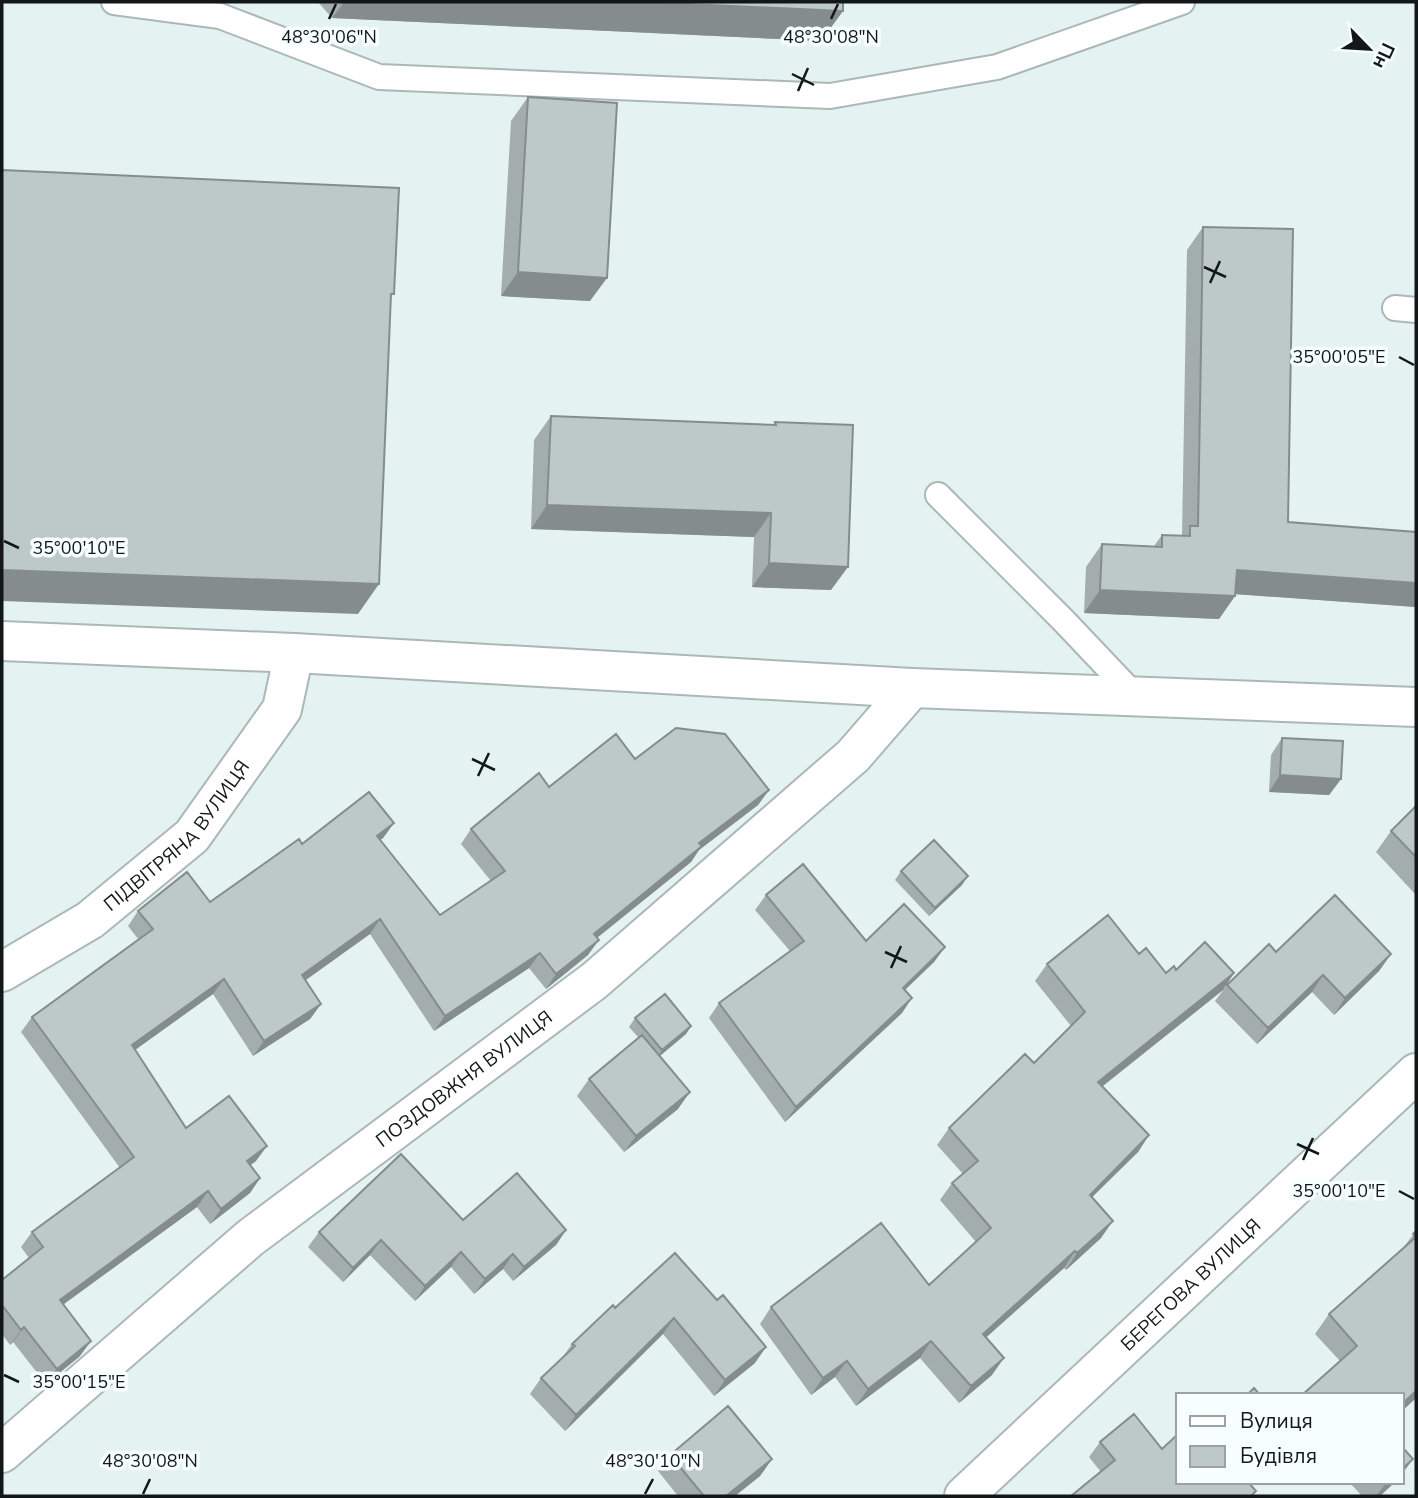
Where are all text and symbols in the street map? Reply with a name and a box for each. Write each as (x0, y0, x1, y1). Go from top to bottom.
north arrow (1334, 14, 1404, 84)
text: 48°30'06"N (281, 25, 377, 49)
text: 48°30'08"N (783, 25, 879, 49)
text: Пн (1366, 38, 1401, 73)
text: 35°00'05"E (1293, 345, 1386, 369)
text: 35°00'10"E (33, 536, 126, 560)
street label: ПІДВІТРЯНА ВУЛИЦЯ (99, 755, 256, 917)
street label: ПОЗДОВЖНЯ ВУЛИЦЯ (371, 1005, 558, 1154)
text: 35°00'10"E (1293, 1179, 1386, 1203)
street label: БЕРЕГОВА ВУЛИЦЯ (1115, 1213, 1267, 1357)
text: 35°00'15"E (33, 1370, 126, 1394)
legend (1176, 1393, 1404, 1484)
text: Вулиця (1240, 1407, 1313, 1435)
text: Будівля (1240, 1442, 1317, 1470)
text: 48°30'08"N (102, 1449, 198, 1473)
text: 48°30'10"N (605, 1449, 701, 1473)

